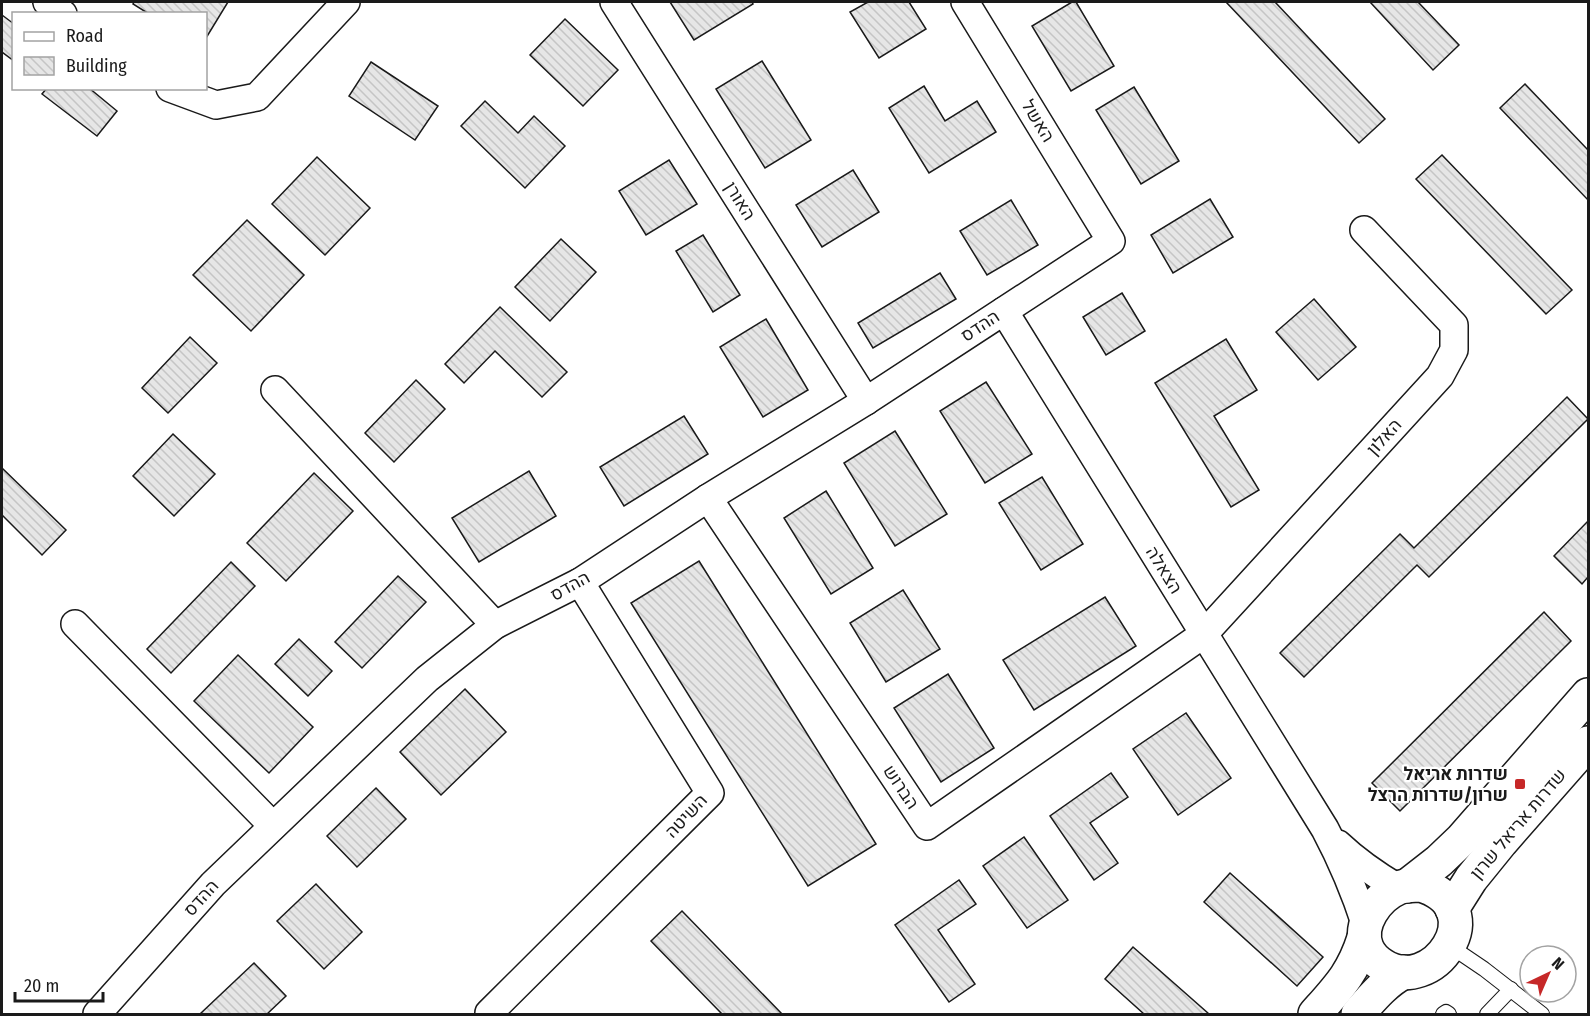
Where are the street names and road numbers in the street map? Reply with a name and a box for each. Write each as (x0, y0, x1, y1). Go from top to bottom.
street label: האשל (1017, 96, 1059, 146)
street label: האורן (720, 178, 760, 224)
street label: ההדס (956, 305, 1004, 347)
street label: האלון (1362, 414, 1406, 460)
street label: הצאלה (1141, 542, 1187, 598)
street label: ההדס (546, 566, 594, 606)
street label: הברוש (878, 761, 924, 813)
street label: שדרות אריאל שרון (1465, 764, 1571, 884)
street label: השיטה (660, 789, 712, 843)
street label: ההדס (179, 875, 223, 921)

